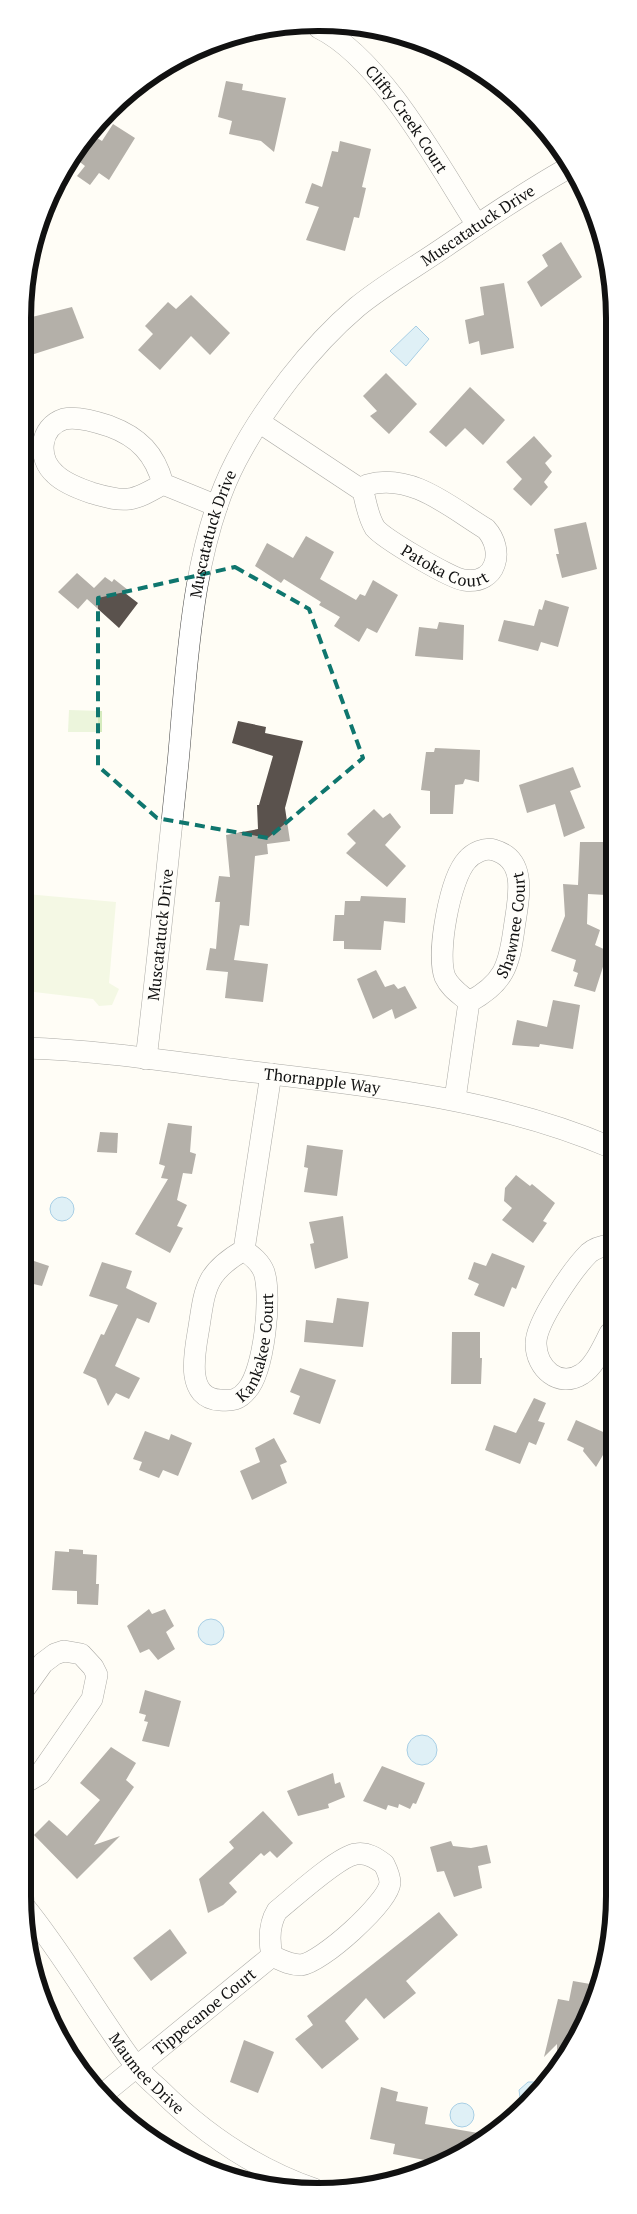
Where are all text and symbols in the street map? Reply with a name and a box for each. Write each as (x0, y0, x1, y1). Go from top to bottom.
street label: Clifty Creek Court (361, 60, 453, 177)
street label: Muscatatuck Drive (416, 179, 539, 271)
street label: Muscatatuck Drive (184, 466, 241, 600)
street label: Patoka Court (397, 539, 492, 592)
street label: Muscatatuck Drive (142, 868, 178, 1002)
street label: Shawnee Court (491, 870, 530, 982)
street label: Thornapple Way (263, 1062, 383, 1099)
street label: Kankakee Court (231, 1293, 278, 1407)
street label: Tippecanoe Court (148, 1963, 260, 2060)
street label: Maumee Drive (104, 2028, 189, 2119)

